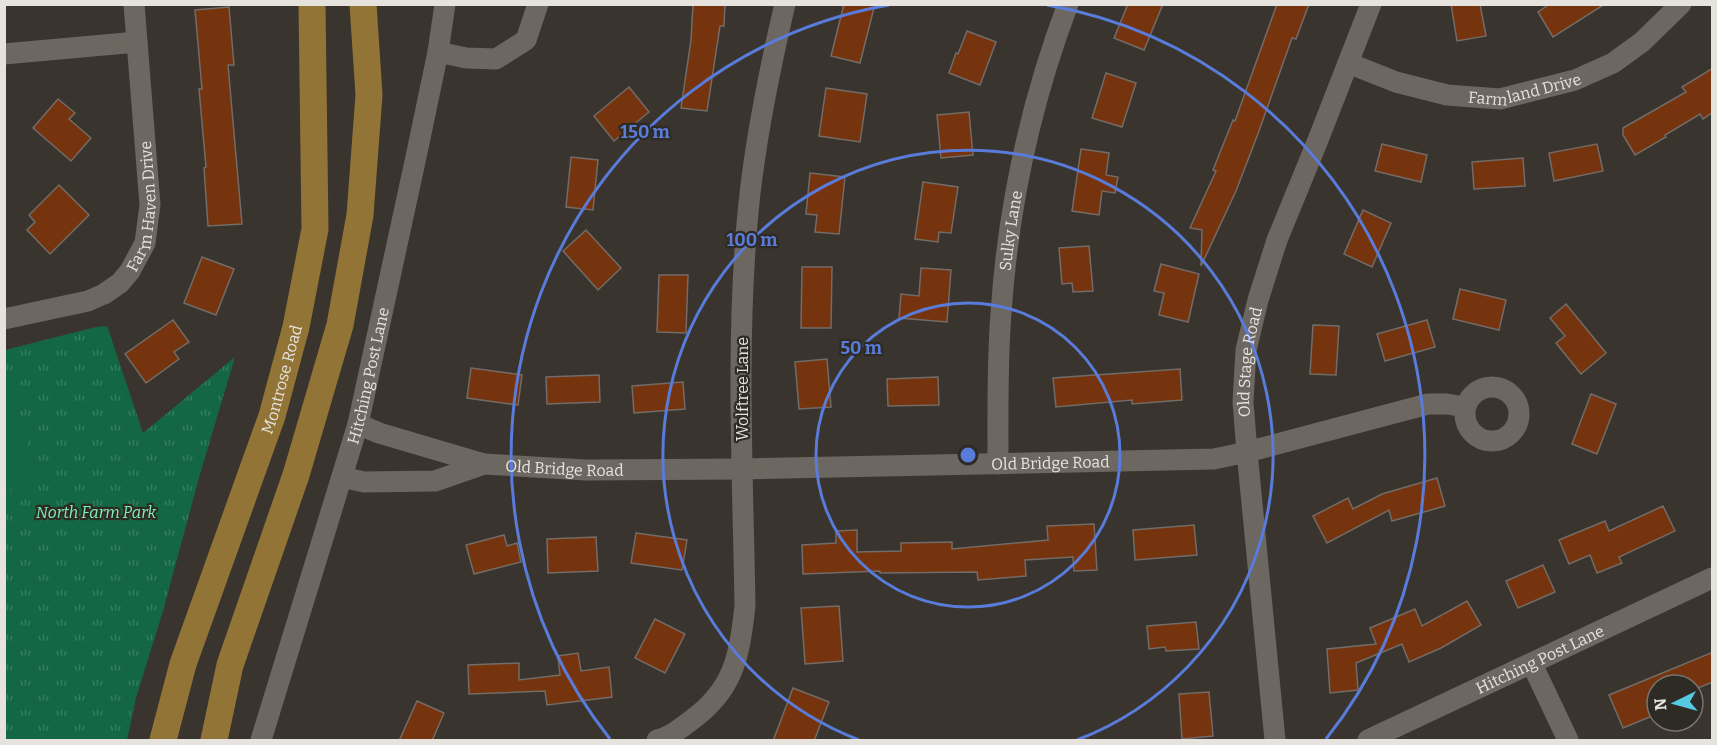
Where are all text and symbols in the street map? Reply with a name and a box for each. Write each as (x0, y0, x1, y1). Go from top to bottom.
street label: Farmland Drive (1468, 69, 1584, 109)
text: 150 m (620, 121, 670, 143)
street label: Farm Haven Drive (122, 140, 160, 275)
street label: Sulky Lane (995, 189, 1026, 272)
text: 100 m (726, 229, 778, 251)
street label: Old Stage Road (1233, 304, 1266, 418)
street label: Hitching Post Lane (343, 305, 393, 446)
street label: Montrose Road (257, 322, 306, 436)
street label: Wolftree Lane (733, 337, 752, 441)
text: 50 m (840, 337, 882, 359)
centre of rings (958, 445, 978, 465)
street label: Old Bridge Road (991, 452, 1110, 473)
street label: Old Bridge Road (505, 456, 624, 479)
park label: North Farm Park (36, 503, 157, 522)
street label: Hitching Post Lane (1473, 621, 1607, 697)
north arrow (1645, 673, 1705, 733)
text: N (1651, 697, 1671, 711)

